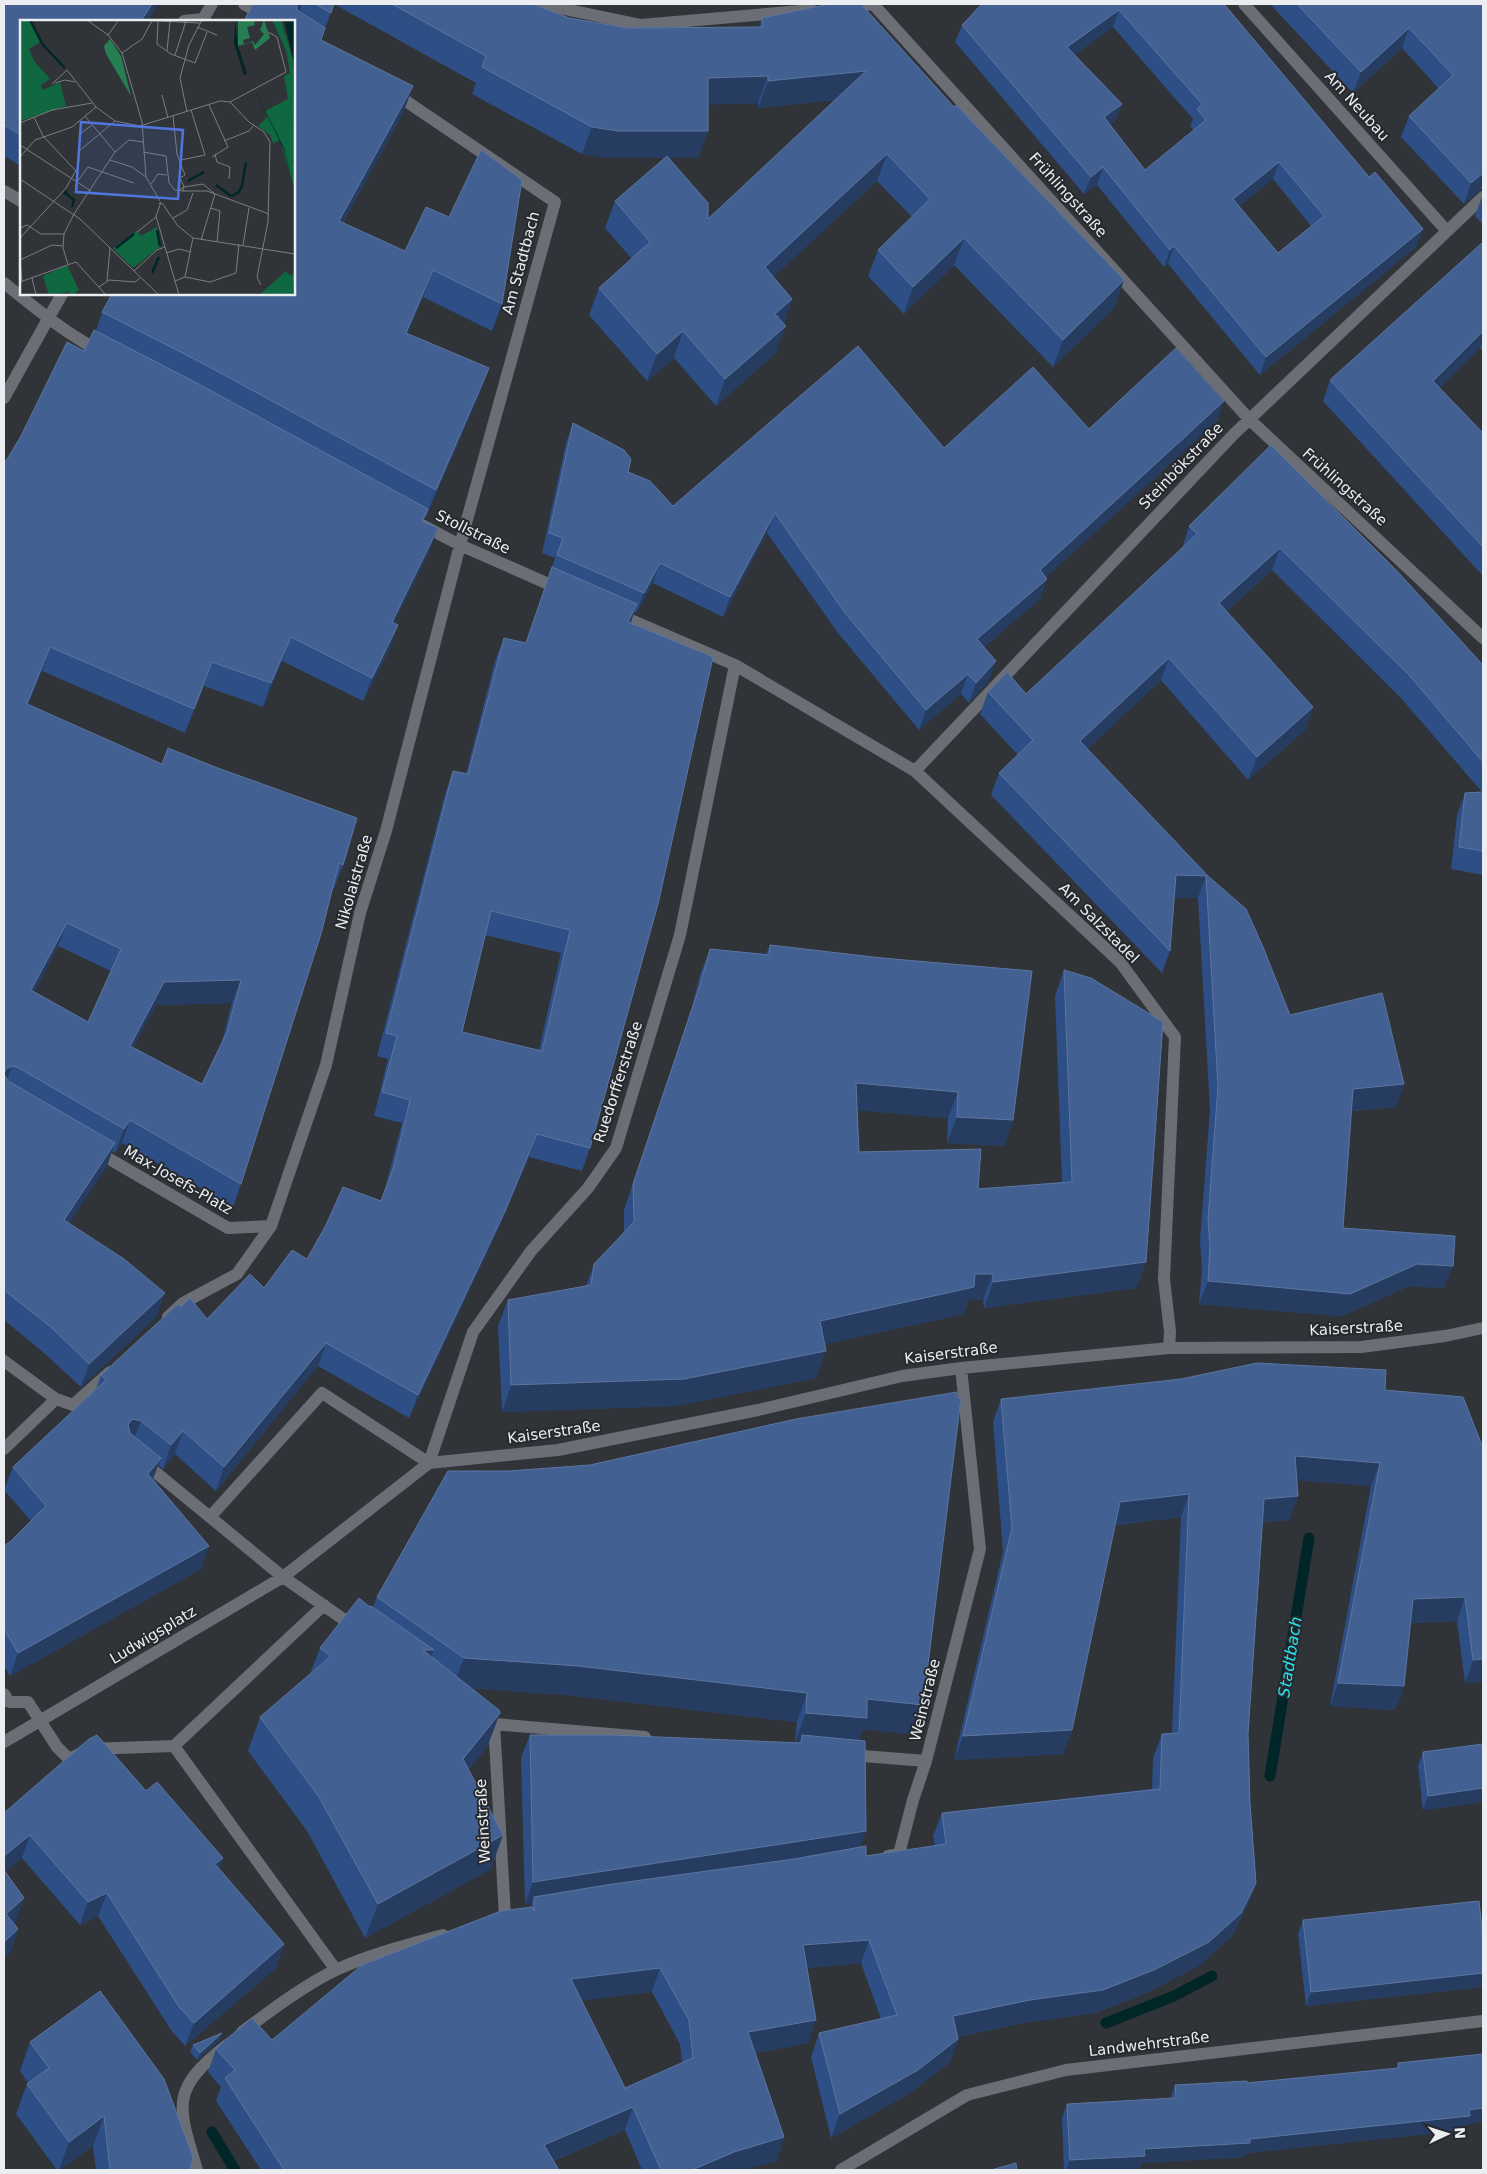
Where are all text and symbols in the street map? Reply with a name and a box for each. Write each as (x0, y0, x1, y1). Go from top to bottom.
inset map (20, 20, 295, 295)
street label: Am Neubau (1321, 67, 1393, 145)
street label: Frühlingstraße (1025, 149, 1111, 241)
street label: Am Stadtbach (499, 209, 543, 317)
street label: Steinbökstraße (1135, 419, 1227, 513)
street label: Frühlingstraße (1299, 444, 1391, 530)
street label: Stollstraße (433, 506, 513, 558)
street label: Nikolaistraße (332, 832, 376, 932)
street label: Am Salzstadel (1055, 879, 1143, 967)
street label: Ruedorfferstraße (590, 1019, 646, 1145)
street label: Max-Josefs-Platz (120, 1142, 236, 1218)
street label: Kaiserstraße (1309, 1317, 1403, 1339)
street label: Kaiserstraße (903, 1338, 999, 1368)
street label: Kaiserstraße (506, 1417, 602, 1447)
street label: Ludwigsplatz (107, 1602, 200, 1668)
water label: Stadtbach (1274, 1615, 1306, 1699)
street label: Weinstraße (906, 1657, 944, 1743)
street label: Weinstraße (472, 1778, 494, 1864)
street label: Landwehrstraße (1088, 2028, 1210, 2060)
north arrow (1422, 2109, 1472, 2159)
text: N (1452, 2127, 1468, 2139)

